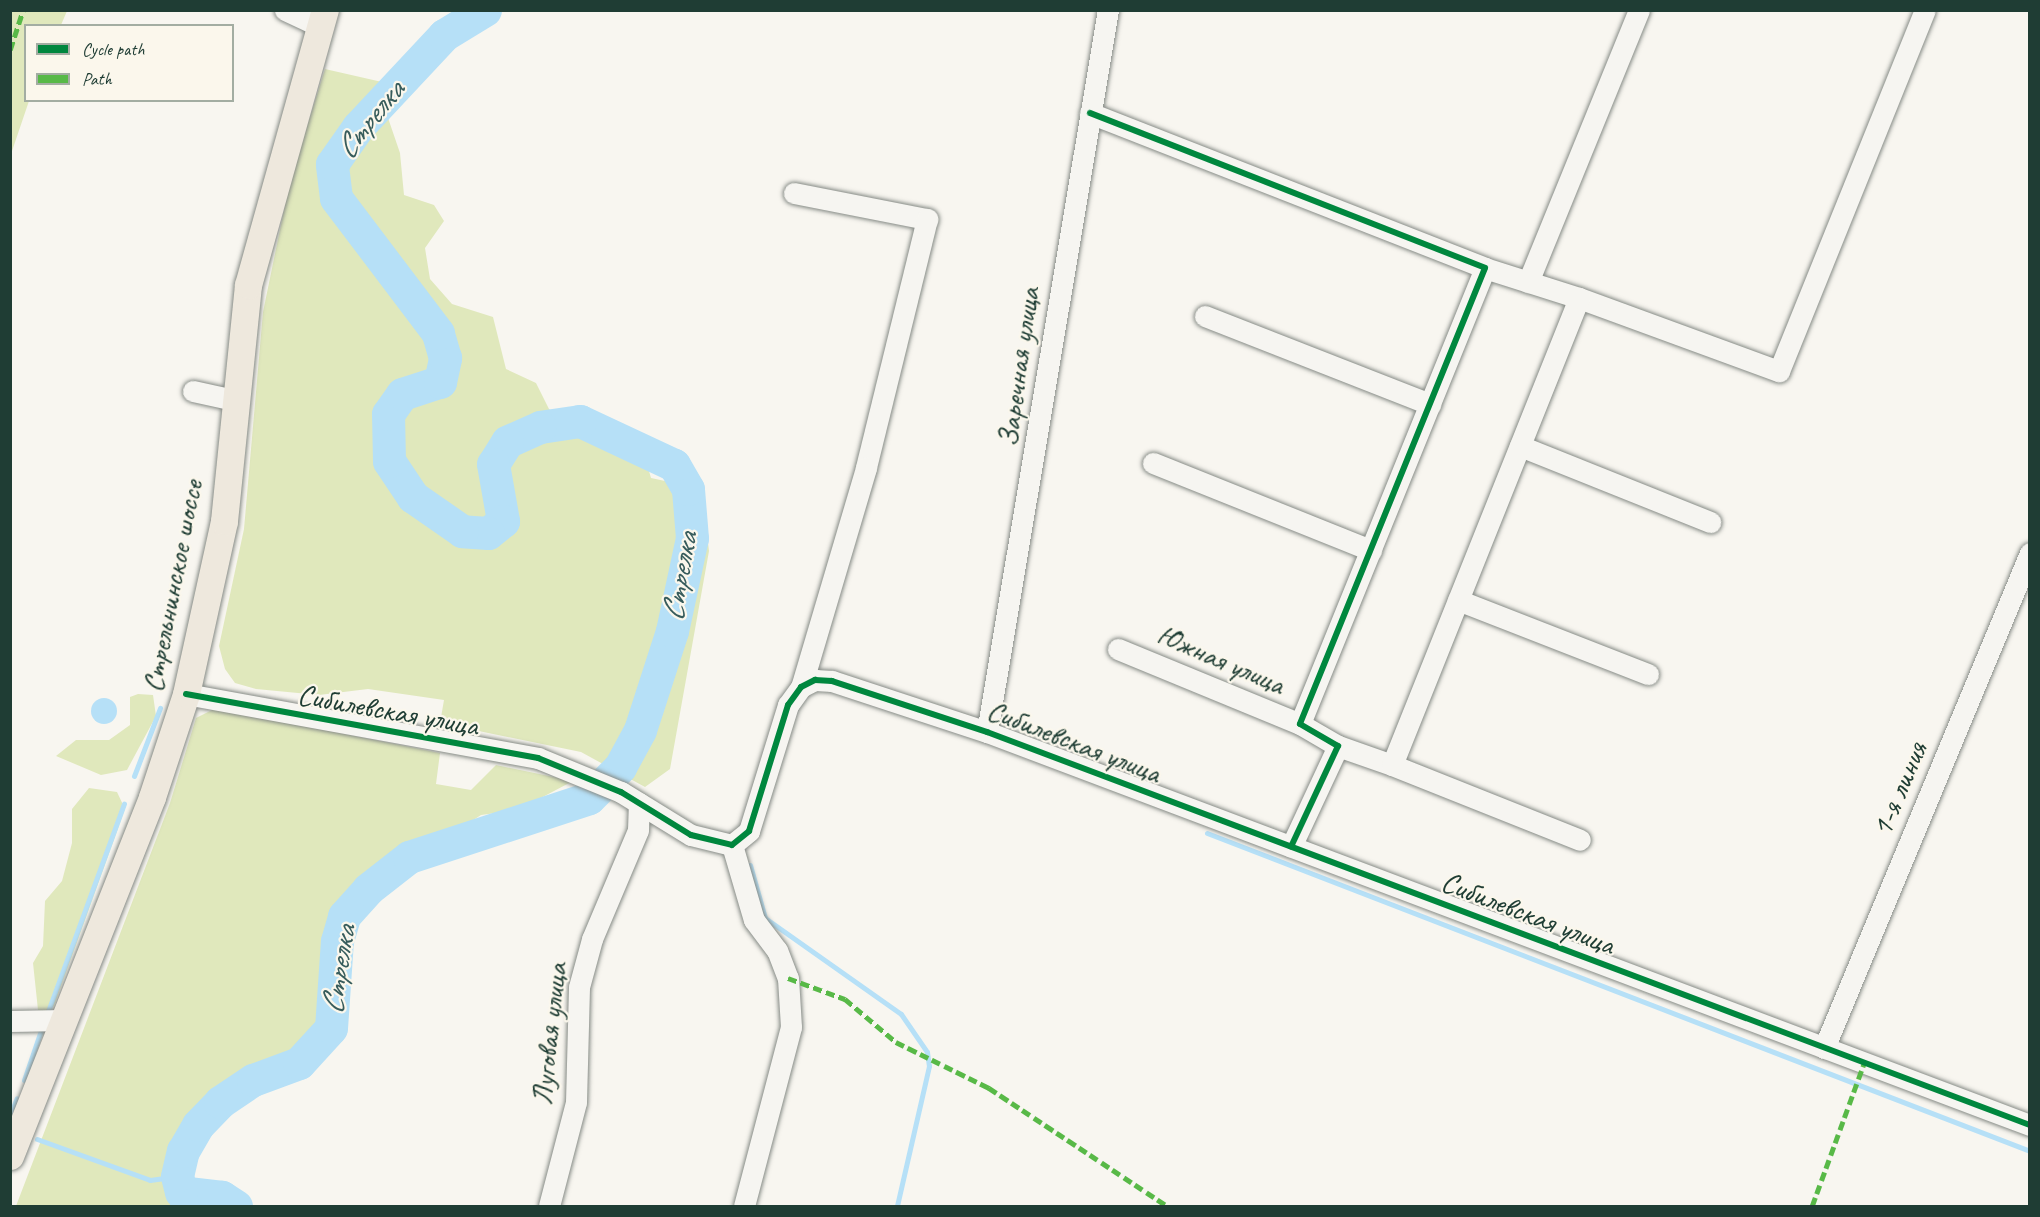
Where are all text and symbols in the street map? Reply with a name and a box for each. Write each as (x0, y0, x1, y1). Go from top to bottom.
legend (24, 24, 234, 102)
text: Cycle path (82, 38, 144, 60)
text: Path (82, 68, 112, 90)
water label: Стрелка (327, 73, 413, 167)
street label: Заречная улица (989, 284, 1047, 450)
street label: Стрельнинское шоссе (134, 476, 210, 696)
water label: Стрелка (653, 530, 707, 624)
street label: Южная улица (1151, 616, 1291, 702)
street label: Сибилевская улица (294, 676, 482, 744)
street label: Сибилевская улица (981, 691, 1167, 791)
street label: 1-я линия (1863, 736, 1935, 842)
street label: Сибилевская улица (1435, 863, 1621, 963)
water label: Стрелка (313, 923, 365, 1017)
street label: Луговая улица (524, 960, 574, 1108)

